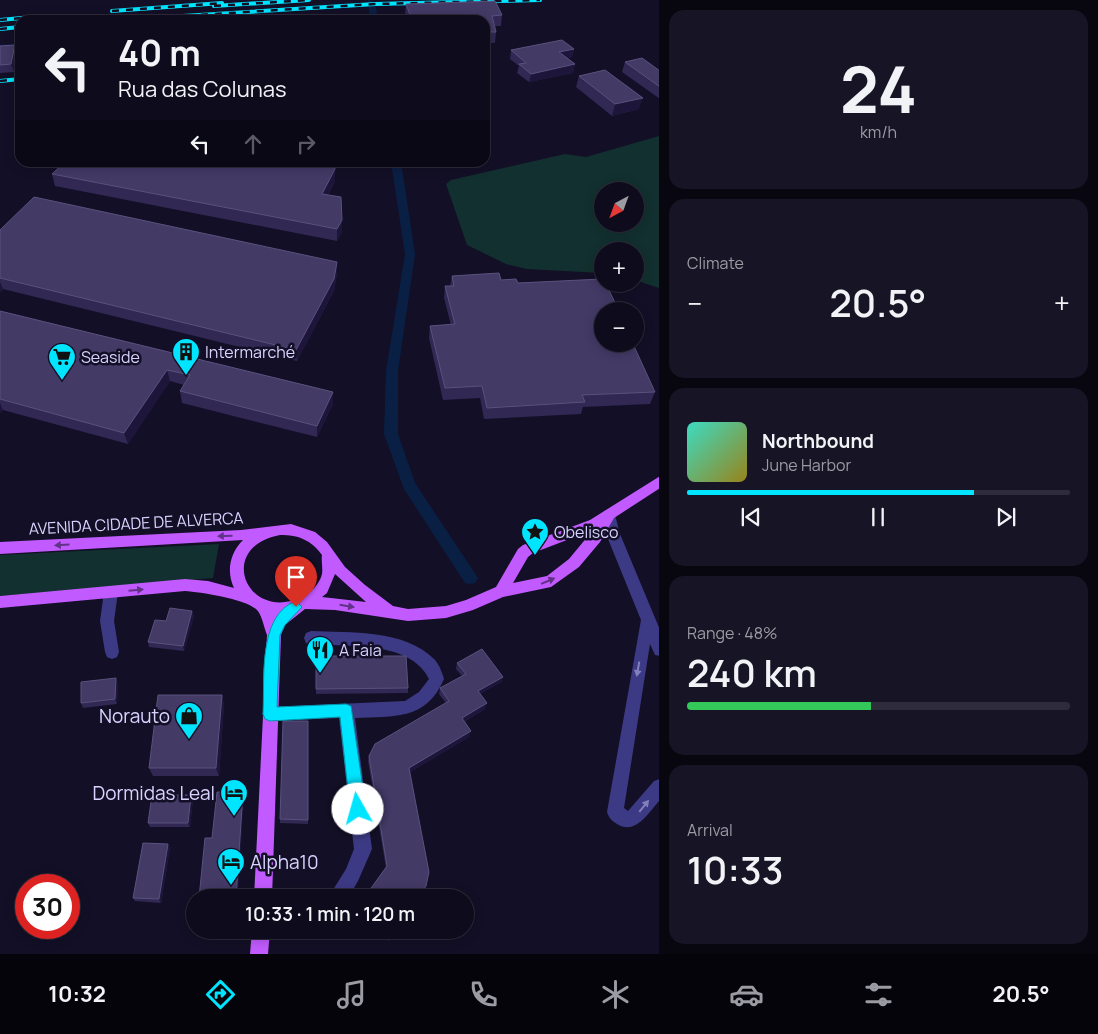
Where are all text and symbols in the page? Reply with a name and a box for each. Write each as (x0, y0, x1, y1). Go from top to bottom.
text: 40 m (118, 29, 201, 77)
icon: left (35, 35, 100, 100)
text: 24 (840, 44, 917, 133)
text: Rua das Colunas (118, 74, 287, 104)
text: km/h (860, 121, 897, 143)
icon: left (186, 130, 214, 158)
icon: ahead (239, 130, 267, 158)
icon: right (292, 130, 320, 158)
north arrow (594, 182, 644, 232)
map controls (594, 182, 644, 352)
button: + (594, 242, 644, 292)
text: Climate (687, 252, 744, 274)
text: 20.5° (830, 276, 926, 328)
text: − (687, 284, 702, 322)
text: + (1054, 284, 1070, 322)
button: − (594, 302, 644, 352)
building icon: Intermarché (171, 337, 201, 376)
place label: Intermarché (205, 341, 295, 363)
supermarket icon: Seaside (47, 342, 77, 381)
place label: Seaside (81, 346, 140, 368)
text: Northbound (762, 428, 874, 454)
text: June Harbor (762, 454, 851, 476)
icon: previous (737, 503, 765, 531)
icon: pause (864, 503, 892, 531)
icon: next (992, 503, 1020, 531)
street label: AVENIDA CIDADE DE ALVERCA (28, 506, 244, 540)
place icon: Obelisco (520, 517, 550, 556)
place label: Obelisco (554, 521, 618, 543)
one-way arrow (216, 532, 232, 540)
one-way arrow (54, 541, 70, 549)
pin (275, 556, 317, 607)
icon: arrive (282, 563, 310, 591)
one-way arrow (541, 576, 555, 584)
one-way arrow (128, 586, 144, 594)
one-way arrow (339, 602, 355, 610)
text: Range · 48% (687, 622, 777, 644)
restaurant icon: A Faia (305, 635, 335, 674)
place label: A Faia (339, 639, 382, 661)
text: 240 km (687, 646, 817, 698)
one-way arrow (634, 662, 642, 678)
shop icon: Norauto (174, 701, 204, 740)
place label: Norauto (99, 703, 170, 729)
hotel icon: Dormidas Leal (219, 778, 249, 817)
place label: Dormidas Leal (92, 780, 215, 806)
position arrow (331, 782, 383, 834)
one-way arrow (638, 800, 649, 813)
text: Arrival (687, 819, 733, 841)
text: 10:33 (687, 843, 783, 895)
hotel icon: Alpha10 (216, 847, 246, 886)
place label: Alpha10 (250, 849, 319, 875)
speed limit sign: 30 (15, 874, 80, 939)
text: 10:33 · 1 min · 120 m (245, 901, 415, 927)
icon: directions (203, 977, 238, 1012)
icon: music (334, 977, 369, 1012)
icon: phone (466, 977, 501, 1012)
icon: climate (598, 977, 633, 1012)
icon: car (729, 977, 764, 1012)
icon: filters (861, 977, 896, 1012)
text: 10:32 (48, 979, 106, 1009)
text: 20.5° (993, 979, 1050, 1009)

